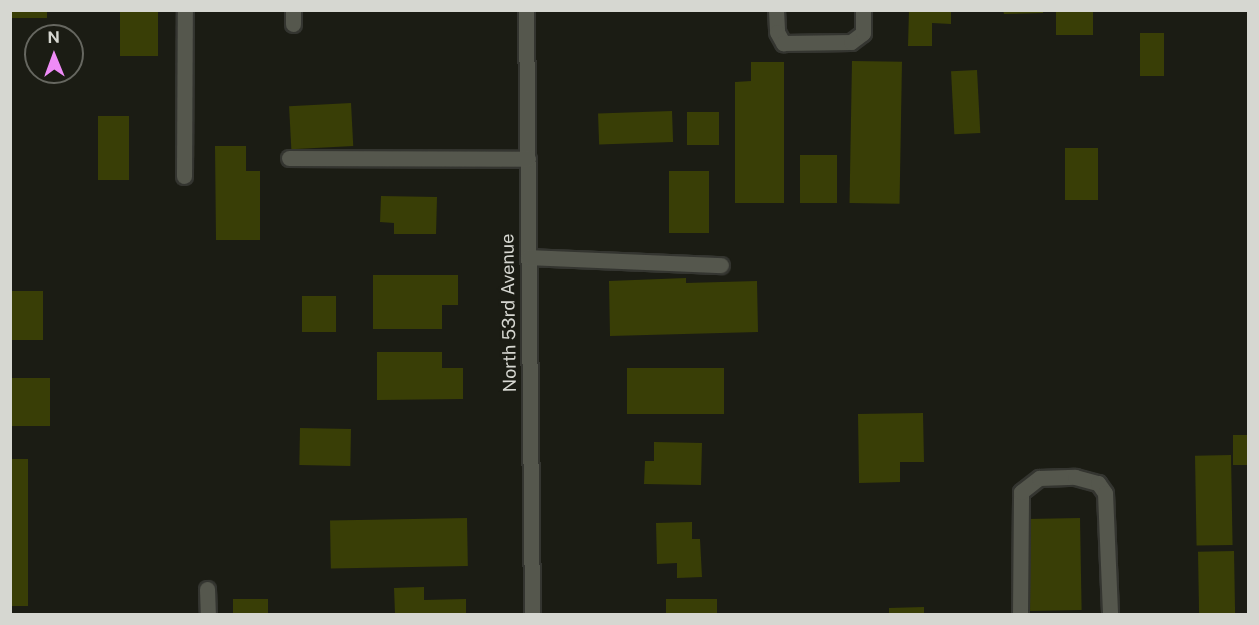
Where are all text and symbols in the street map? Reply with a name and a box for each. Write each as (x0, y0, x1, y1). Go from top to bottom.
north arrow (24, 24, 84, 84)
text: N (47, 28, 60, 47)
street label: North 53rd Avenue (497, 233, 521, 393)

